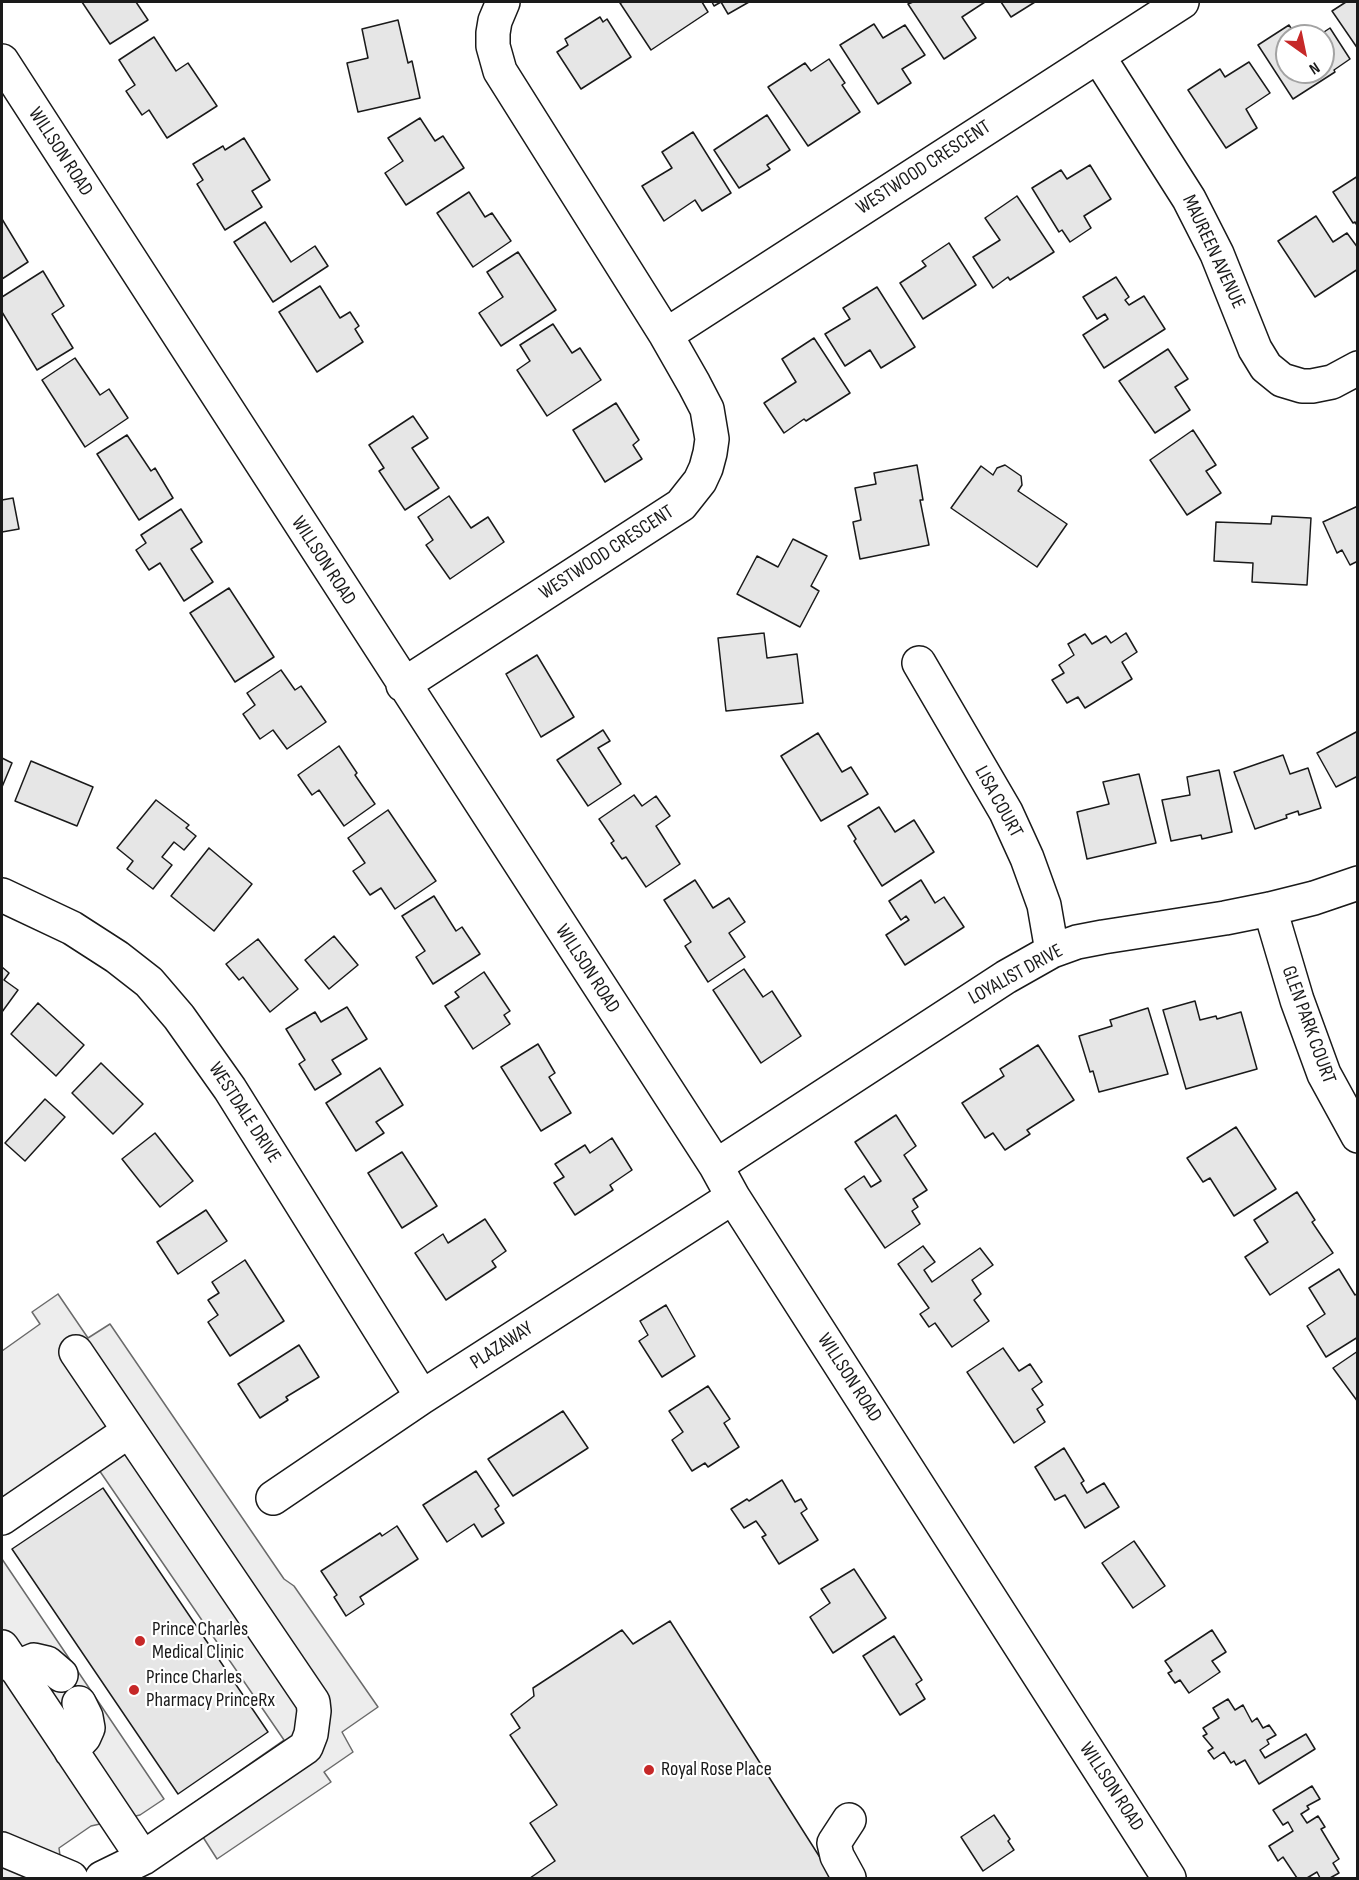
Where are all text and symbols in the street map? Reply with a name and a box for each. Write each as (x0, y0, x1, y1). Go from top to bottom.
north arrow (1275, 24, 1335, 84)
text: N (1305, 58, 1323, 78)
street label: WILLSON ROAD (22, 103, 98, 201)
street label: WESTWOOD CRESCENT (852, 116, 996, 220)
street label: MAUREEN AVENUE (1176, 191, 1250, 313)
street label: WESTWOOD CRESCENT (535, 501, 679, 605)
street label: WILLSON ROAD (285, 512, 361, 610)
street label: LISA COURT (969, 762, 1027, 842)
street label: WILLSON ROAD (549, 920, 625, 1018)
street label: LOYALIST DRIVE (965, 939, 1067, 1011)
street label: GLEN PARK COURT (1276, 963, 1340, 1087)
street label: WESTDALE DRIVE (203, 1058, 285, 1168)
street label: PLAZAWAY (466, 1317, 538, 1375)
street label: WILLSON ROAD (811, 1329, 887, 1427)
place label: Prince Charles Medical Clinic (152, 1618, 248, 1665)
marker: Prince Charles Medical Clinic (133, 1634, 147, 1648)
place label: Prince Charles Pharmacy PrinceRx (146, 1666, 275, 1713)
marker: Prince Charles Pharmacy PrinceRx (127, 1683, 141, 1697)
street label: WILLSON ROAD (1073, 1738, 1149, 1836)
place label: Royal Rose Place (661, 1758, 772, 1782)
marker: Royal Rose Place (642, 1763, 656, 1777)

